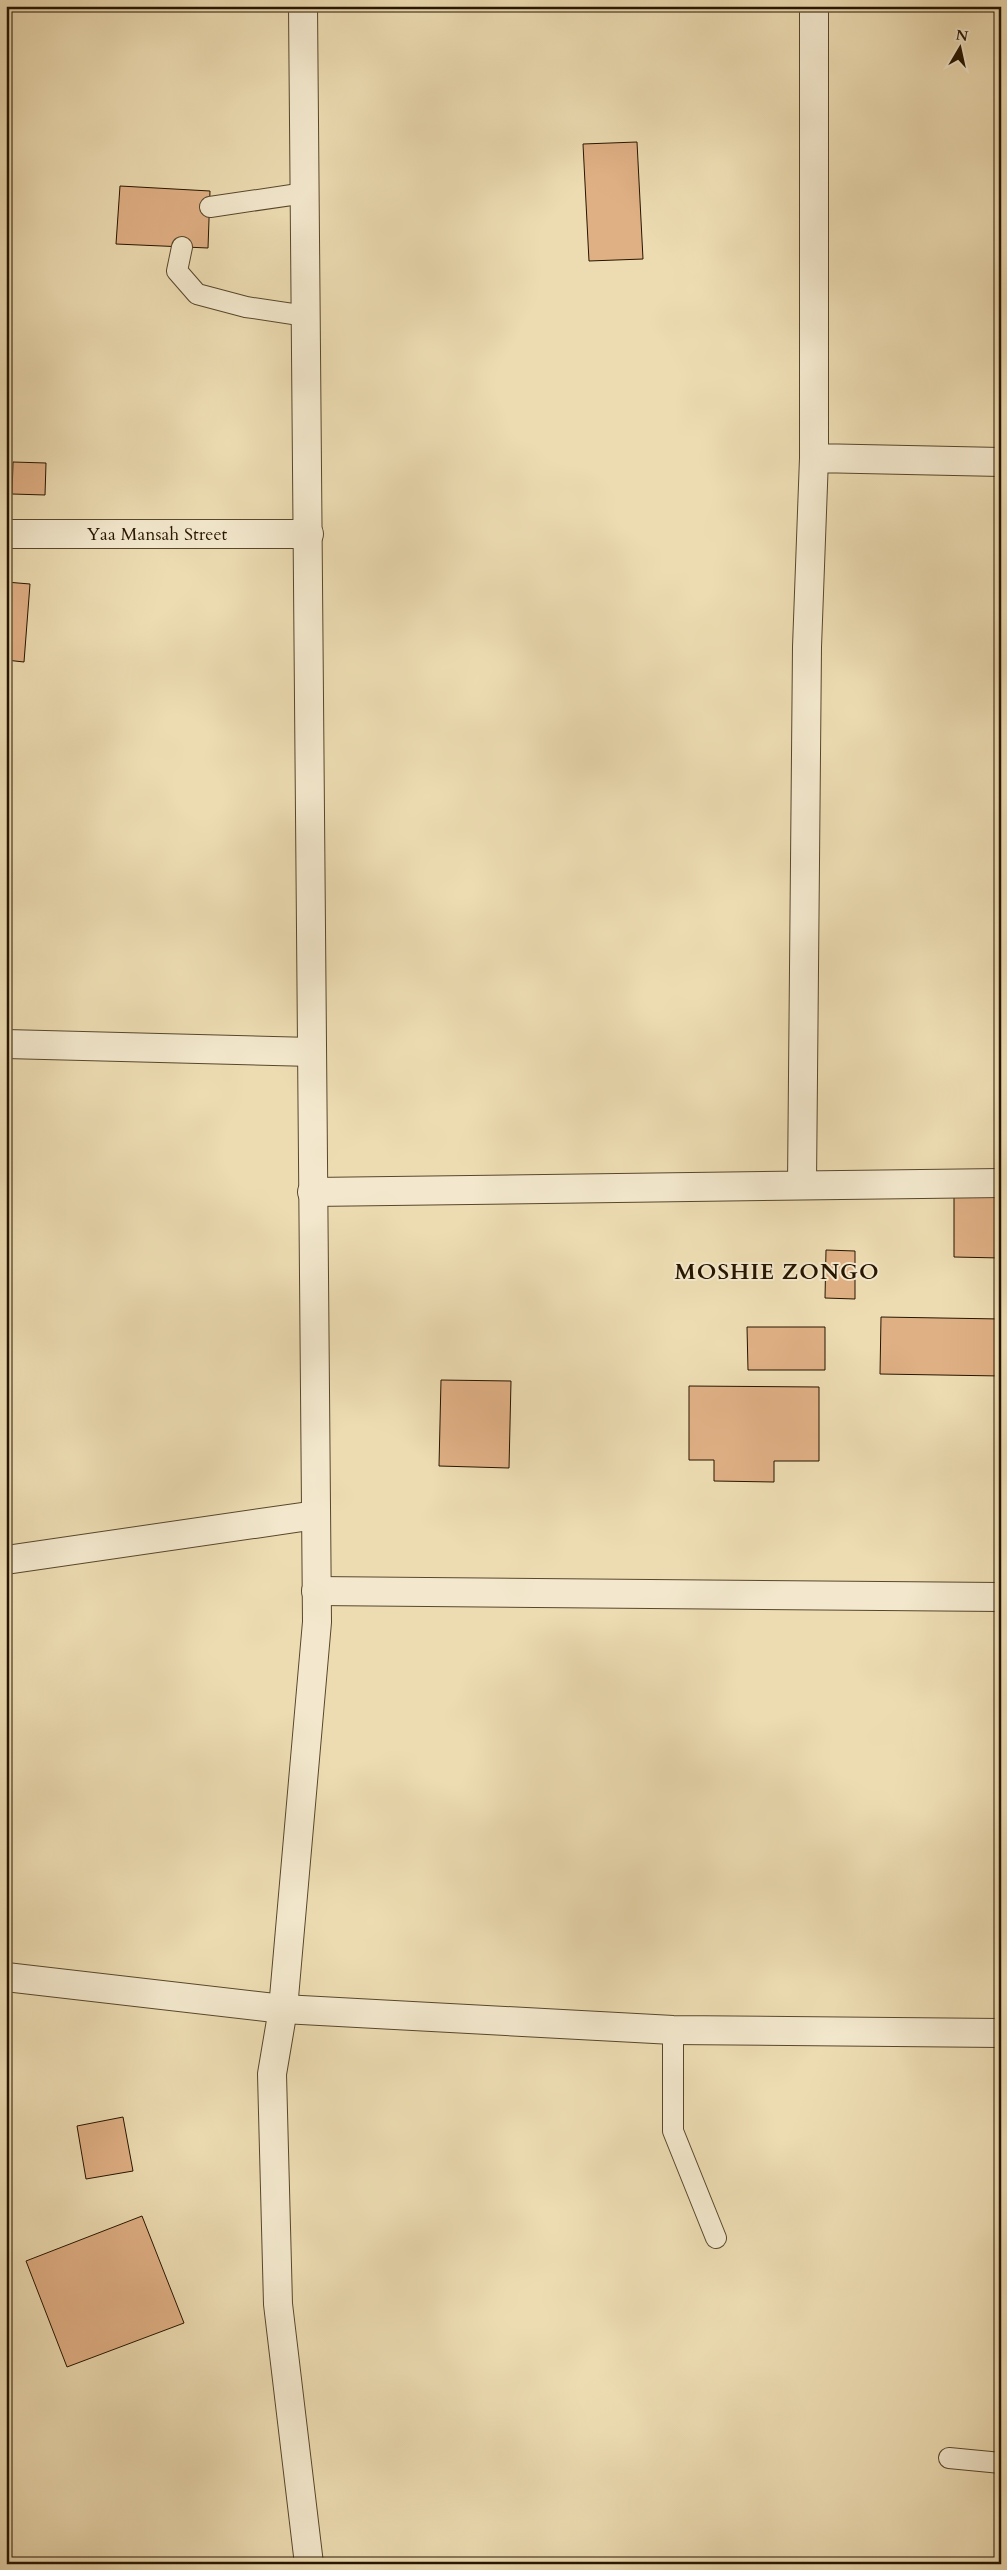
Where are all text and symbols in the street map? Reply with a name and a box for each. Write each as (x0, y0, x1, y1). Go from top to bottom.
north arrow (934, 22, 984, 72)
text: N (954, 25, 969, 46)
street label: Yaa Mansah Street (87, 522, 228, 547)
district label: MOSHIE ZONGO (674, 1257, 880, 1287)

